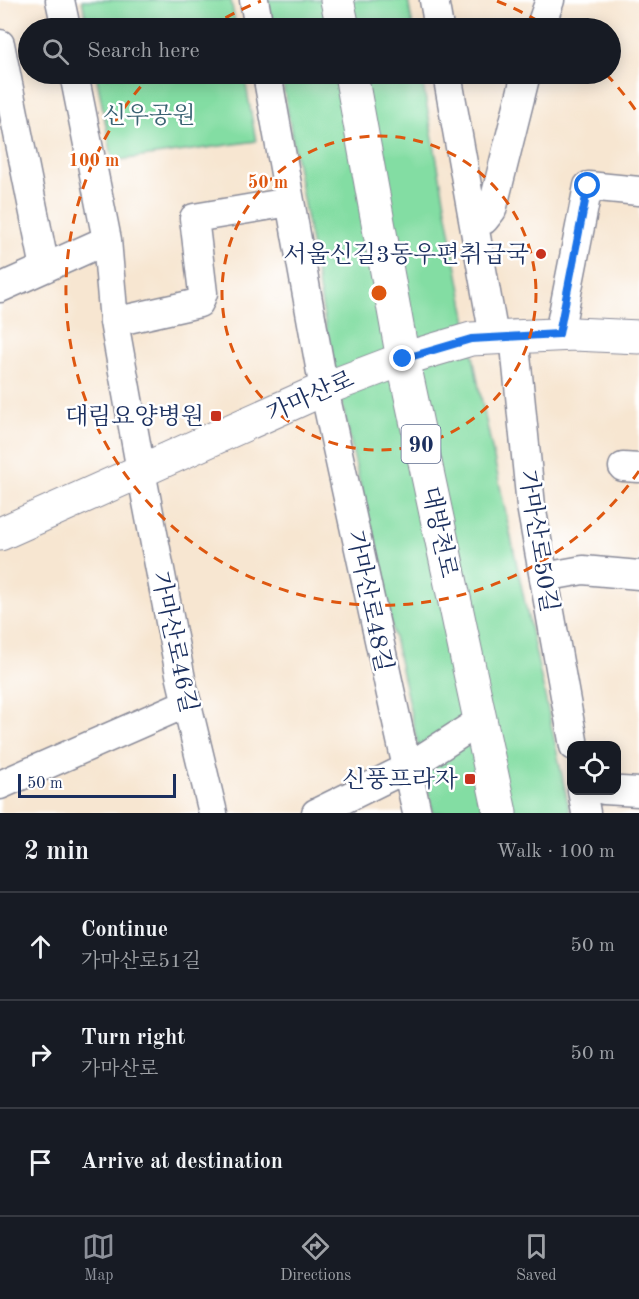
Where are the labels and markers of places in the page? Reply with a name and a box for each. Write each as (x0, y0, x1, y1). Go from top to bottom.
place label: 서울신길3동우편취급국 (283, 242, 529, 268)
marker: 서울신길3동우편취급국 (534, 247, 548, 261)
centre of rings (369, 283, 389, 303)
place label: 대림요양병원 (65, 404, 204, 430)
marker: 대림요양병원 (209, 409, 223, 423)
place label: 신풍프라자 (342, 767, 458, 793)
marker: 신풍프라자 (463, 772, 477, 786)

